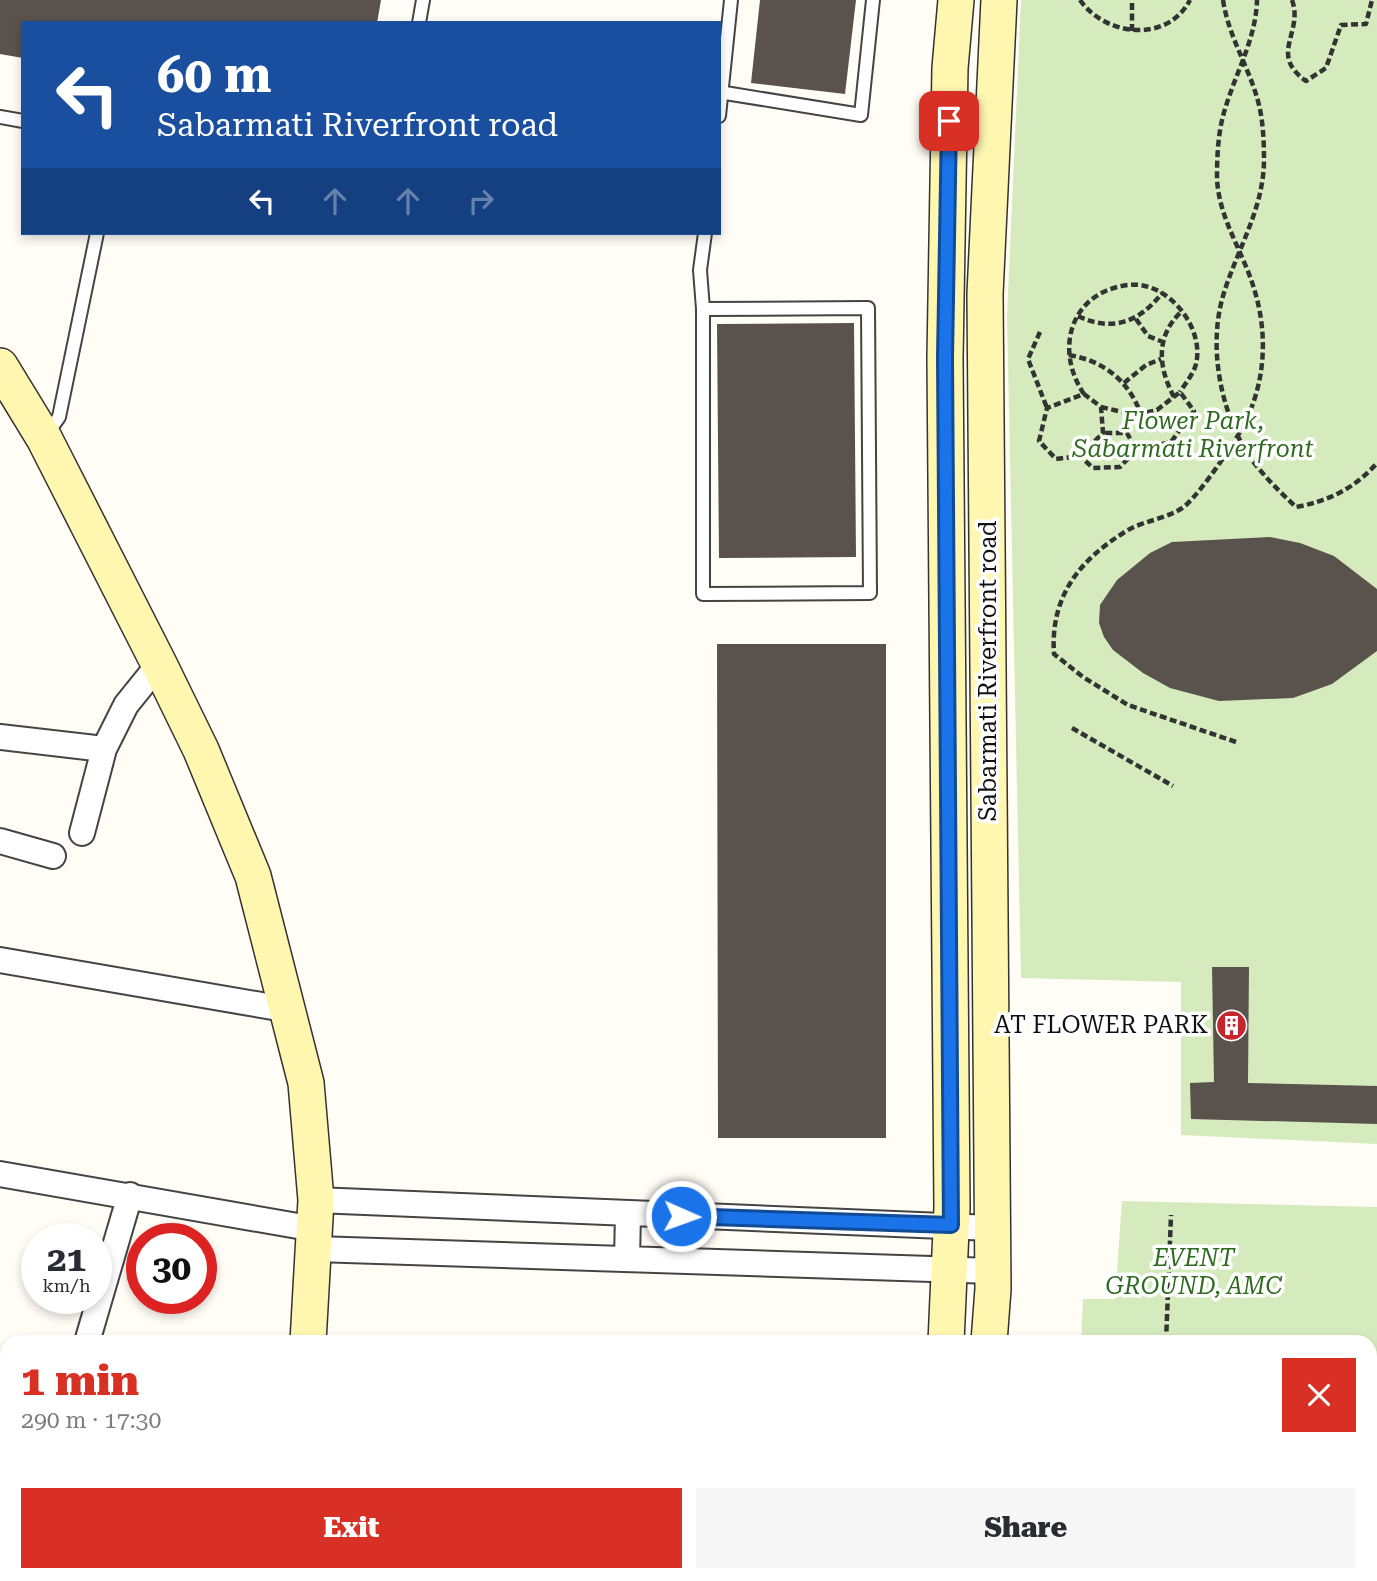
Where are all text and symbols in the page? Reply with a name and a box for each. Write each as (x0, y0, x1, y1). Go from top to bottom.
text: 60 m (157, 47, 272, 104)
icon: left (42, 49, 133, 140)
pin (919, 91, 979, 151)
icon: arrive (930, 102, 968, 140)
text: Sabarmati Riverfront road (157, 106, 558, 144)
icon: left (243, 182, 281, 220)
icon: ahead (316, 182, 354, 220)
icon: ahead (389, 182, 427, 220)
icon: right (462, 182, 500, 220)
park label: Flower Park, Sabarmati Riverfront (1072, 407, 1313, 463)
street label: Sabarmati Riverfront road (974, 521, 1002, 821)
building icon: AT FLOWER PARK (1214, 1008, 1248, 1042)
place label: AT FLOWER PARK (994, 1011, 1209, 1039)
position arrow (644, 1179, 718, 1253)
speed limit sign: 30 (126, 1223, 217, 1314)
text: 21 (47, 1239, 86, 1280)
park label: EVENT GROUND, AMC (1106, 1244, 1283, 1300)
text: km/h (42, 1275, 91, 1296)
text: 1 min (21, 1356, 139, 1405)
button: close (1282, 1358, 1356, 1432)
text: 290 m · 17:30 (21, 1407, 161, 1434)
button: Exit (21, 1488, 682, 1568)
button: Share (696, 1488, 1356, 1568)

